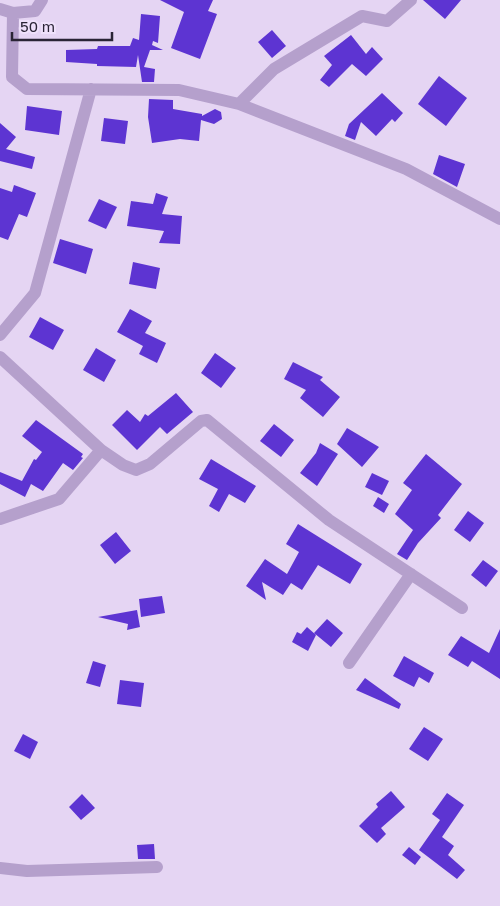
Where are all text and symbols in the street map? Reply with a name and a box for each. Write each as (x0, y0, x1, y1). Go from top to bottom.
scale bar (12, 10, 112, 42)
text: 50 m (20, 17, 55, 35)

